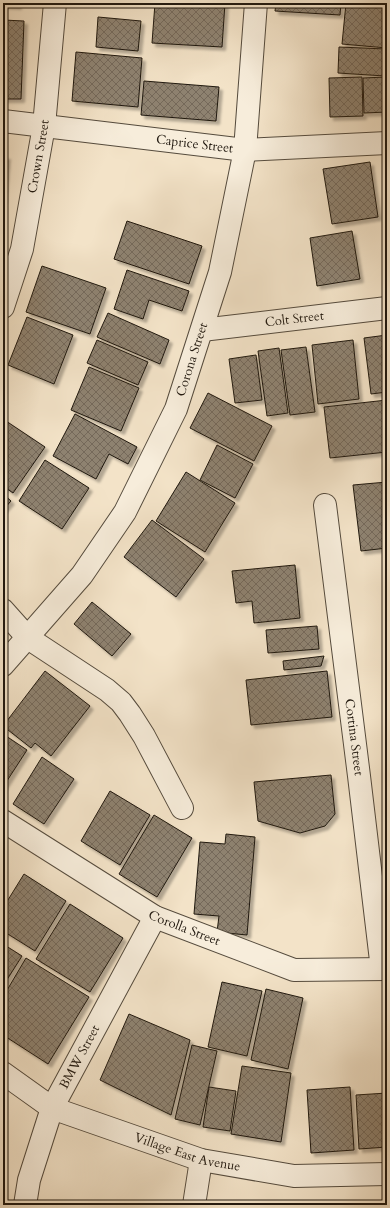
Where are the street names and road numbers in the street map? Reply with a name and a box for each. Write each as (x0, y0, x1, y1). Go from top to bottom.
street label: Crown Street (23, 119, 54, 195)
street label: Caprice Street (155, 130, 234, 158)
street label: Colt Street (264, 307, 325, 331)
street label: Corona Street (172, 320, 212, 399)
street label: Cortina Street (340, 698, 368, 777)
street label: Corolla Street (145, 906, 223, 950)
street label: BMW Street (55, 1022, 104, 1092)
street label: Village East Avenue (132, 1128, 242, 1176)

